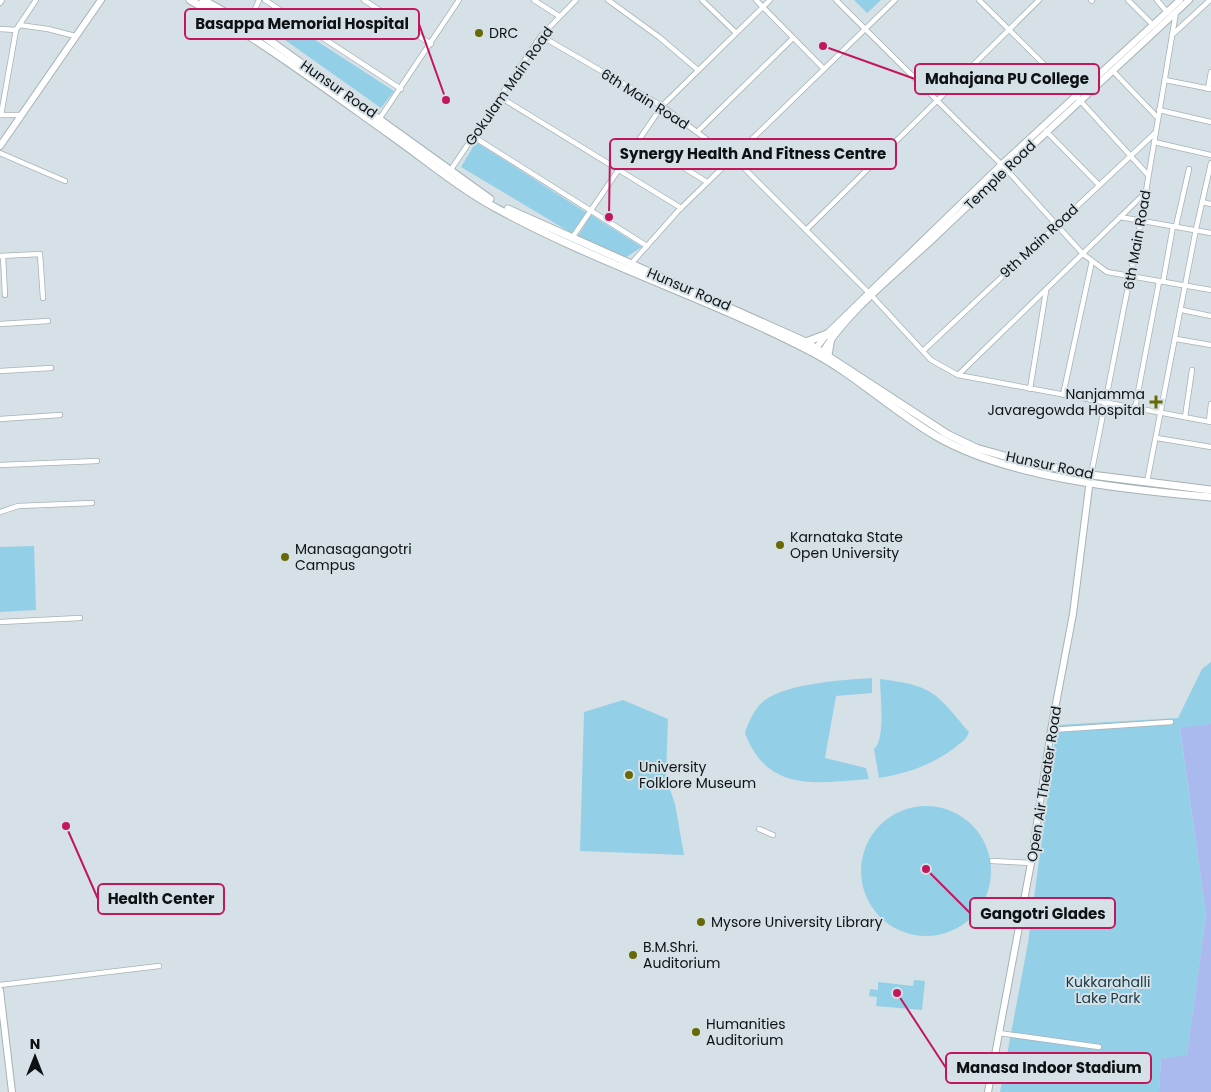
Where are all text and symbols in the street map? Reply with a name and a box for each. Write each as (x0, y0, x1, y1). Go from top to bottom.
callout: Basappa Memorial Hospital (185, 9, 419, 39)
text: Basappa Memorial Hospital (195, 13, 409, 34)
street label: Gokulam Main Road (460, 22, 558, 150)
place label: DRC (489, 23, 518, 43)
marker: DRC (473, 27, 485, 39)
street label: Hunsur Road (297, 55, 381, 123)
street label: 6th Main Road (597, 64, 693, 134)
callout: Mahajana PU College (915, 64, 1099, 94)
text: Mahajana PU College (925, 68, 1089, 89)
street label: Temple Road (960, 136, 1040, 214)
callout: Synergy Health And Fitness Centre (610, 139, 896, 169)
text: Synergy Health And Fitness Centre (620, 143, 886, 164)
street label: 6th Main Road (1118, 189, 1156, 291)
street label: 9th Main Road (995, 199, 1083, 283)
street label: Hunsur Road (644, 262, 734, 316)
place label: Nanjamma Javaregowda Hospital (987, 384, 1145, 420)
marker: Nanjamma Javaregowda Hospital (1149, 395, 1163, 409)
street label: Hunsur Road (1004, 446, 1096, 484)
place label: Karnataka State Open University (790, 527, 903, 563)
place label: Manasagangotri Campus (295, 539, 412, 575)
marker: Karnataka State Open University (774, 539, 786, 551)
marker: Manasagangotri Campus (279, 551, 291, 563)
street label: Open Air Theater Road (1022, 705, 1066, 863)
place label: University Folklore Museum (639, 757, 756, 793)
marker: University Folklore Museum (623, 769, 635, 781)
callout: Health Center (98, 884, 224, 914)
text: Health Center (108, 888, 215, 909)
callout: Gangotri Glades (970, 898, 1115, 928)
text: Gangotri Glades (980, 903, 1106, 924)
place label: Mysore University Library (711, 912, 883, 932)
marker: Mysore University Library (695, 916, 707, 928)
place label: B.M.Shri. Auditorium (643, 937, 720, 973)
marker: B.M.Shri. Auditorium (627, 949, 639, 961)
park label: Kukkarahalli Lake Park (1066, 972, 1150, 1008)
place label: Humanities Auditorium (706, 1014, 785, 1050)
marker: Humanities Auditorium (690, 1026, 702, 1038)
north arrow (10, 1032, 60, 1082)
text: N (30, 1034, 40, 1054)
callout: Manasa Indoor Stadium (946, 1053, 1151, 1083)
text: Manasa Indoor Stadium (956, 1057, 1142, 1078)

